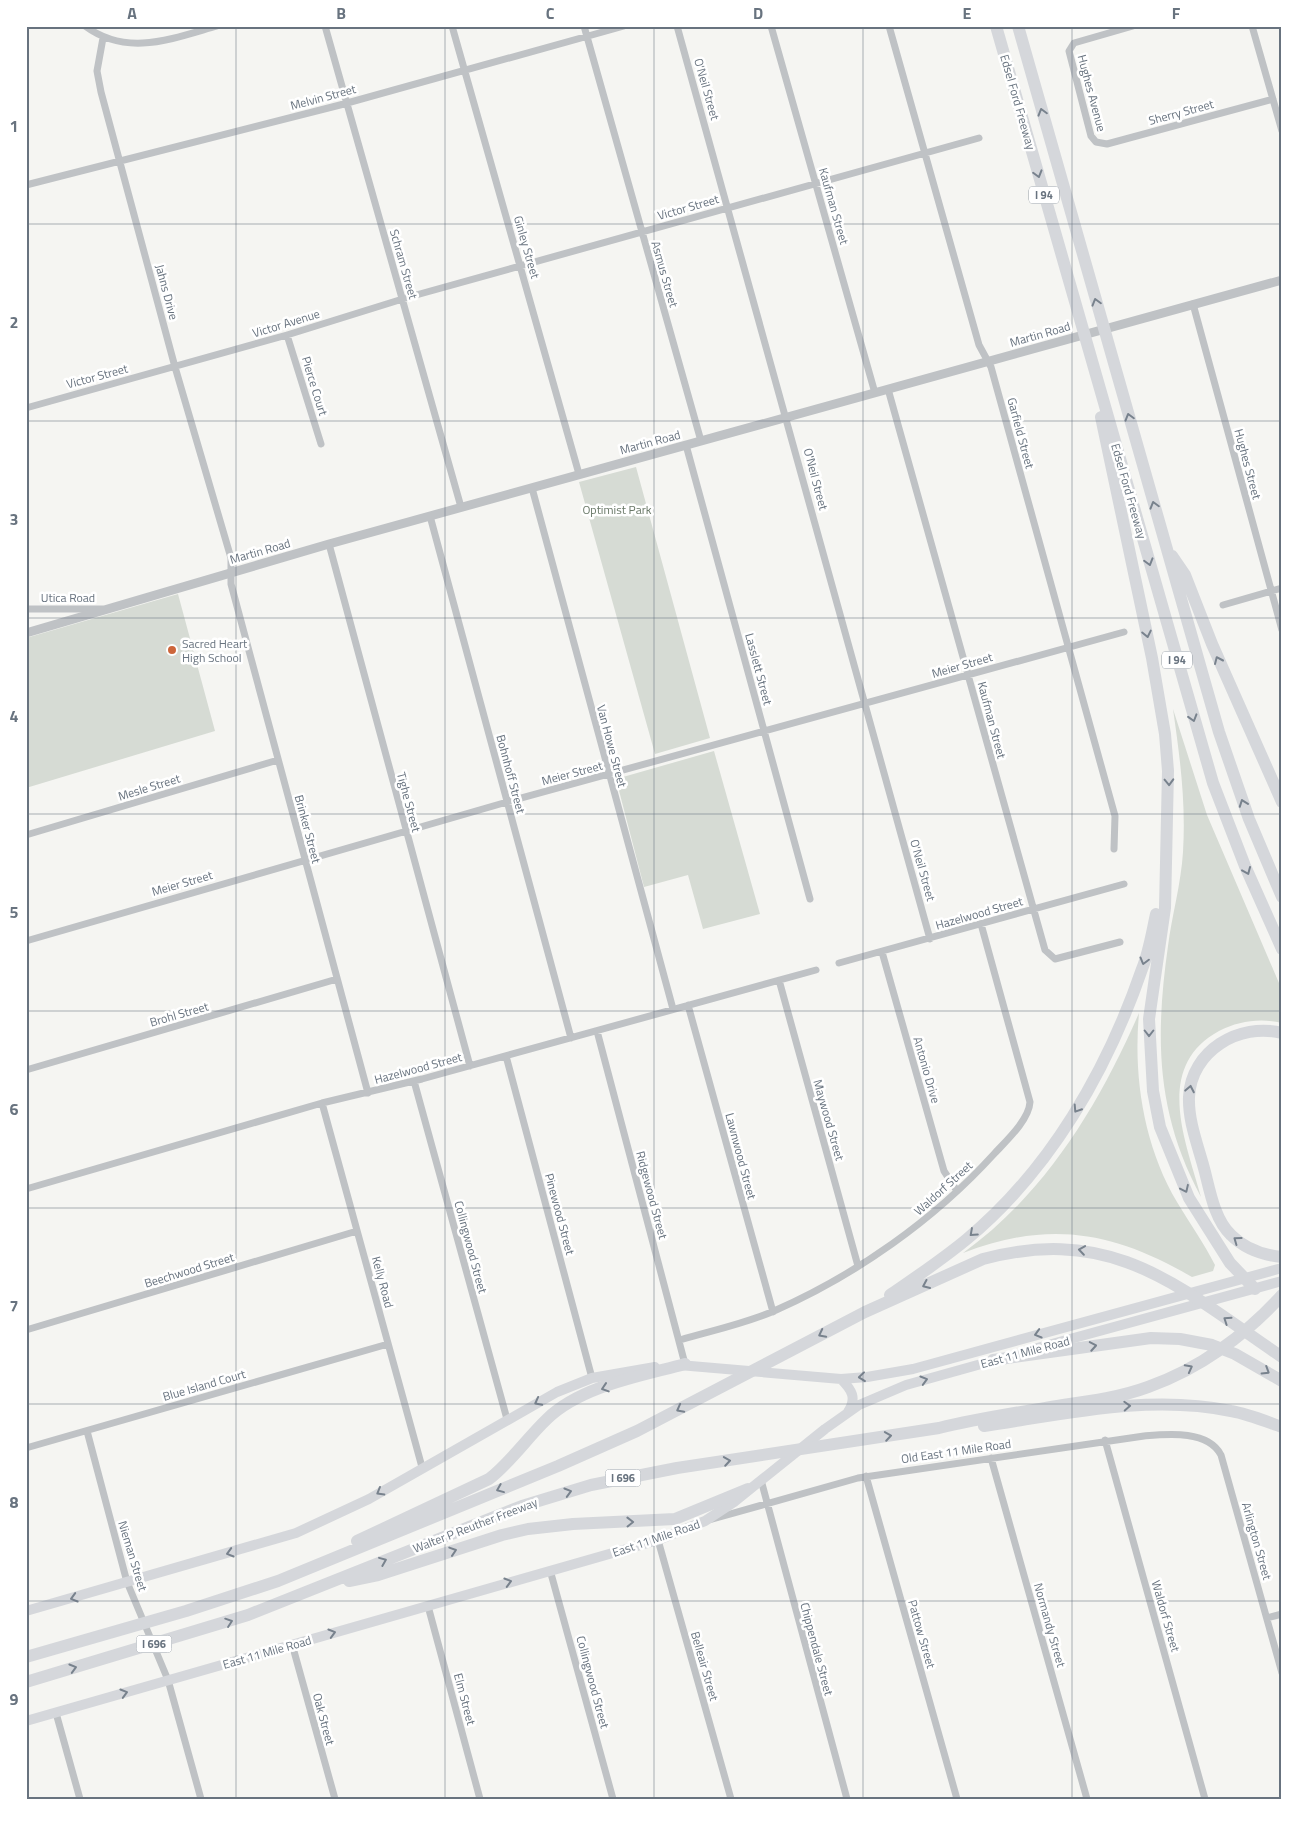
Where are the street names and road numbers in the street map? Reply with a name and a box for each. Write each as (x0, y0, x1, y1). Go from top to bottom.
street label: Edsel Ford Freeway (995, 52, 1041, 152)
street label: Hughes Avenue (1073, 52, 1111, 134)
street label: O'Neil Street (689, 56, 725, 123)
street label: Melvin Street (288, 79, 359, 115)
street label: Sherry Street (1146, 94, 1216, 130)
street label: Kaufman Street (814, 165, 854, 247)
road number: I 94 (1029, 186, 1059, 204)
street label: Victor Street (655, 189, 722, 225)
street label: Ginley Street (509, 213, 545, 281)
street label: Schram Street (385, 227, 423, 302)
street label: Asmus Street (646, 239, 684, 310)
street label: Jahns Drive (150, 262, 184, 322)
street label: Victor Avenue (250, 304, 322, 342)
street label: Martin Road (1008, 316, 1072, 352)
street label: Pierce Court (297, 354, 333, 419)
street label: Victor Street (64, 358, 131, 393)
street label: Garfield Street (1002, 395, 1040, 471)
street label: Martin Road (618, 425, 682, 459)
street label: Hughes Street (1229, 427, 1267, 502)
street label: Edsel Ford Freeway (1106, 441, 1152, 541)
street label: O'Neil Street (799, 446, 834, 513)
street label: Martin Road (228, 533, 292, 569)
street label: Utica Road (41, 588, 95, 607)
street label: Lasslett Street (740, 631, 778, 708)
street label: Meier Street (929, 647, 995, 683)
road number: I 94 (1162, 652, 1192, 668)
street label: Kaufman Street (973, 679, 1012, 761)
street label: Van Howe Street (592, 703, 632, 790)
street label: Bohnhoff Street (491, 732, 531, 816)
street label: Meier Street (539, 756, 605, 790)
street label: Mesle Street (116, 768, 183, 805)
street label: Tighe Street (392, 770, 426, 835)
street label: Brinker Street (290, 793, 326, 866)
street label: O'Neil Street (905, 837, 941, 904)
street label: Meier Street (149, 865, 215, 901)
street label: Hazelwood Street (933, 891, 1026, 935)
street label: Brohl Street (147, 996, 211, 1031)
street label: Antonio Drive (908, 1035, 946, 1105)
street label: Hazelwood Street (372, 1047, 465, 1089)
street label: Maywood Street (808, 1077, 850, 1164)
street label: Lawnwood Street (720, 1111, 762, 1202)
street label: Ridgewood Street (631, 1149, 673, 1242)
street label: Waldorf Street (909, 1156, 977, 1220)
street label: Pinewood Street (540, 1171, 580, 1258)
street label: Collingwood Street (450, 1199, 493, 1296)
street label: Beechwood Street (142, 1247, 237, 1293)
street label: Kelly Road (367, 1254, 399, 1310)
street label: East 11 Mile Road (978, 1331, 1072, 1373)
street label: Blue Island Court (160, 1364, 248, 1406)
street label: Old East 11 Mile Road (900, 1434, 1012, 1468)
road number: I 696 (606, 1470, 640, 1486)
street label: Walter P Reuther Freeway (410, 1492, 540, 1558)
street label: Arlington Street (1237, 1500, 1277, 1583)
street label: East 11 Mile Road (610, 1514, 702, 1562)
street label: Nieman Street (113, 1518, 153, 1594)
street label: Waldorf Street (1147, 1578, 1185, 1655)
street label: Normandy Street (1029, 1581, 1071, 1670)
street label: Pattow Street (903, 1597, 941, 1671)
street label: Chippendale Street (795, 1600, 839, 1698)
street label: Belleair Street (686, 1629, 724, 1704)
street label: East 11 Mile Road (220, 1630, 314, 1674)
street label: Collingwood Street (572, 1634, 615, 1731)
road number: I 696 (136, 1636, 172, 1652)
street label: Elm Street (449, 1671, 481, 1728)
street label: Oak Street (308, 1691, 340, 1748)

